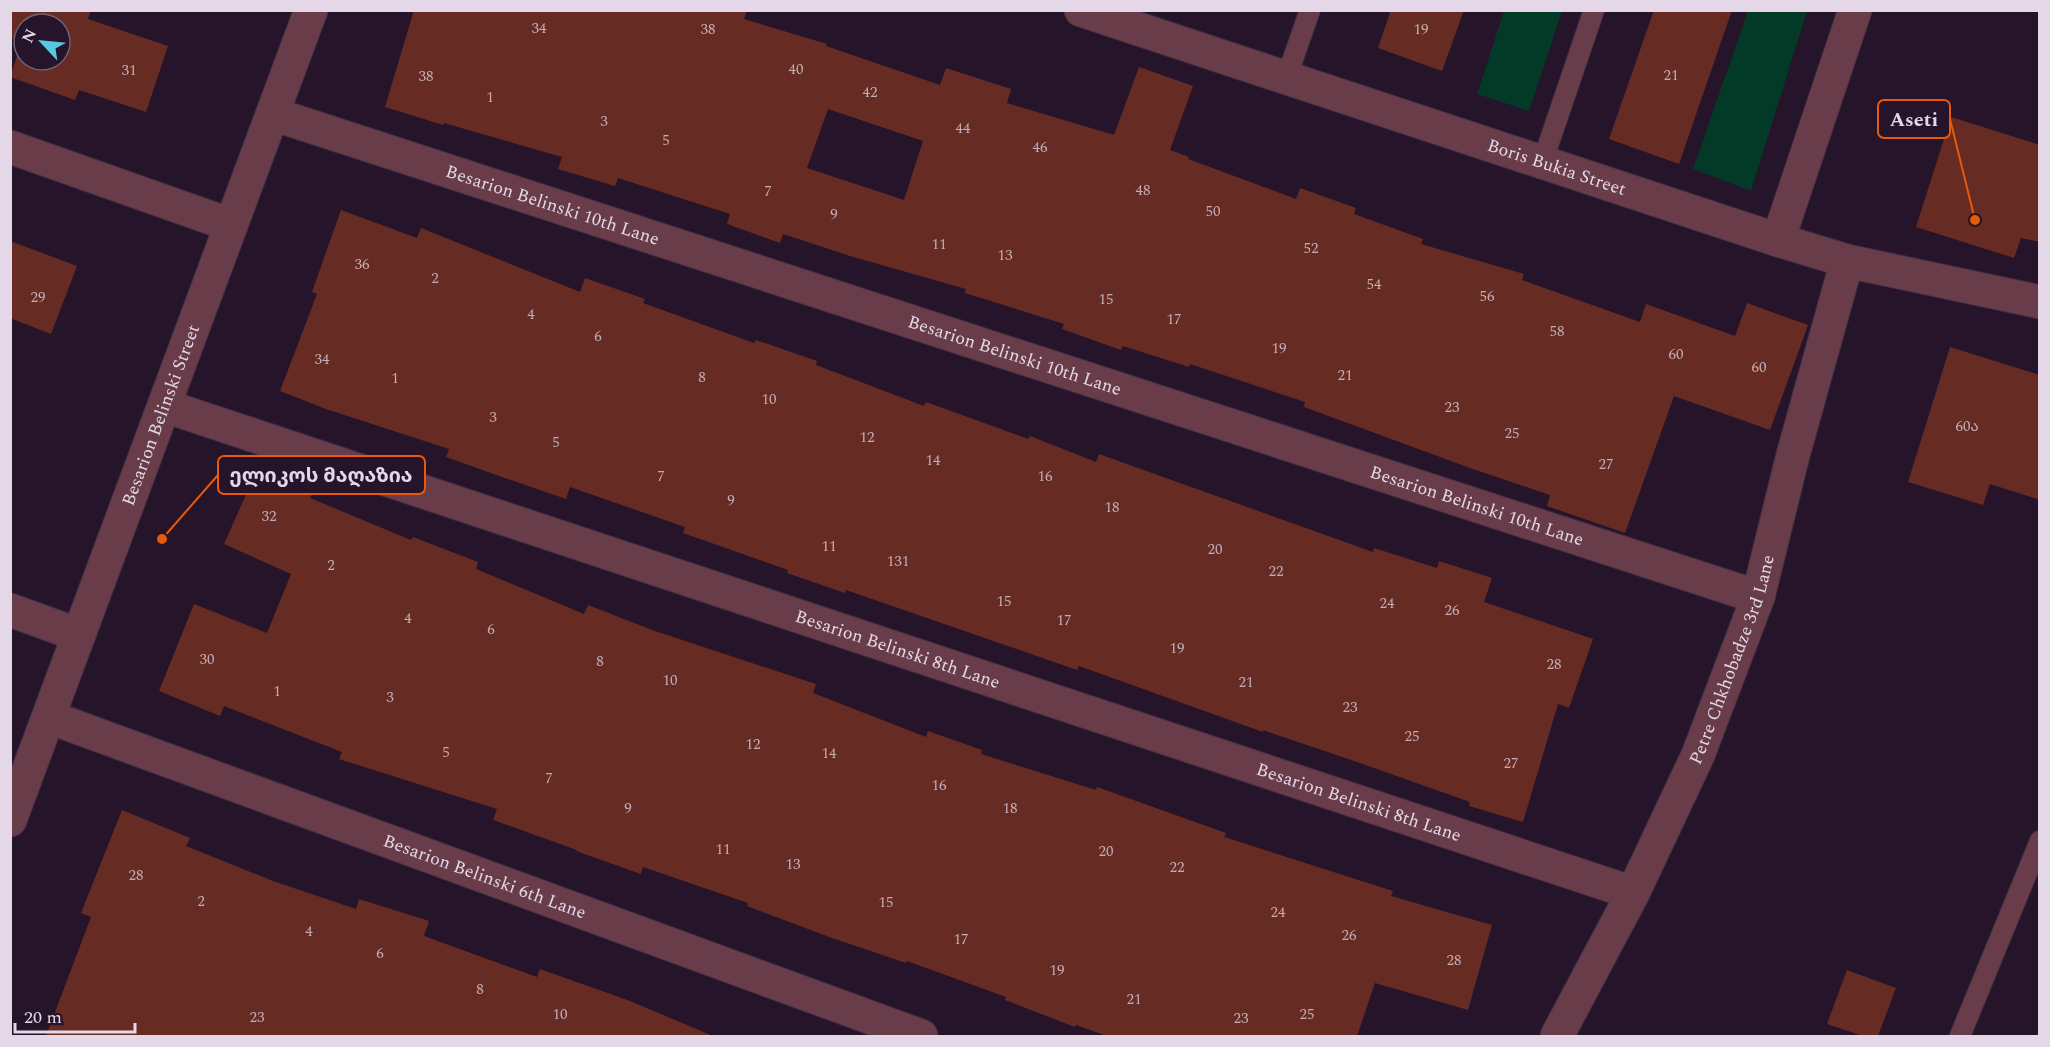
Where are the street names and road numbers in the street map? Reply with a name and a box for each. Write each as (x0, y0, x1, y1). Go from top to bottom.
street label: Boris Bukia Street (1484, 131, 1630, 202)
street label: Besarion Belinski 10th Lane (442, 158, 663, 252)
street label: Besarion Belinski 10th Lane (904, 308, 1125, 403)
street label: Besarion Belinski Street (114, 320, 207, 510)
street label: Besarion Belinski 10th Lane (1367, 458, 1587, 553)
street label: Petre Chkhobadze 3rd Lane (1682, 552, 1781, 769)
street label: Besarion Belinski 8th Lane (792, 603, 1004, 696)
street label: Besarion Belinski 8th Lane (1253, 756, 1465, 849)
street label: Besarion Belinski 6th Lane (379, 827, 590, 926)

